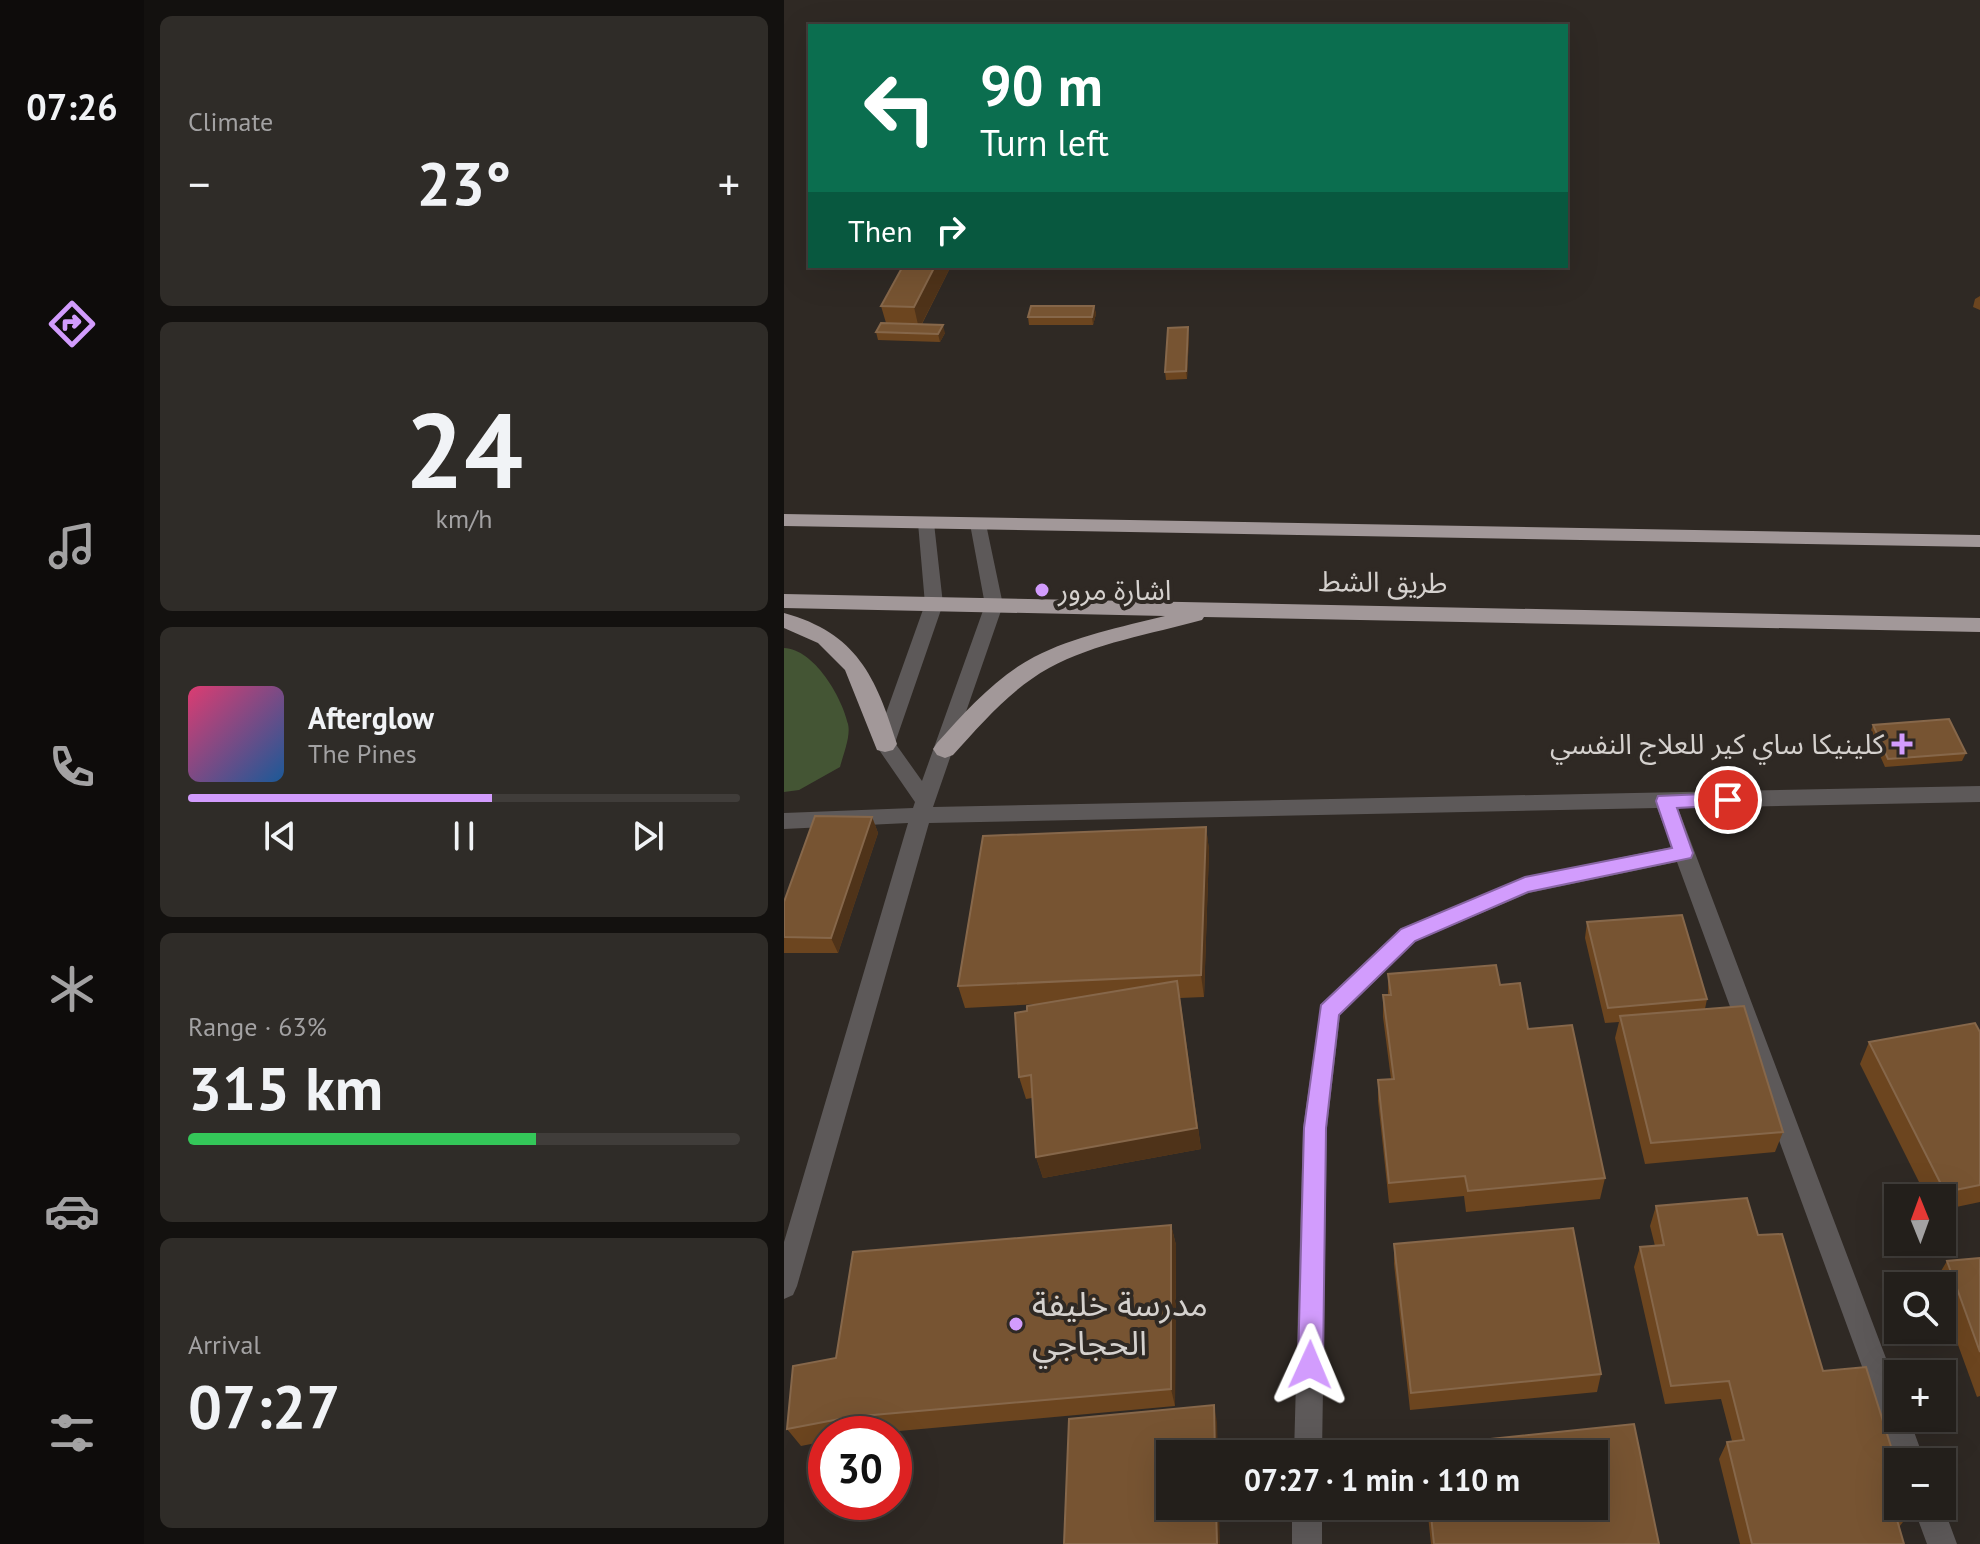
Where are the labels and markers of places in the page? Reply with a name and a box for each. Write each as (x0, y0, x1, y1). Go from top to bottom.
place label: اشارة مرور (1057, 571, 1171, 608)
marker: اشارة مرور (1033, 581, 1051, 599)
place label: كلينيكا ساي كير للعلاج النفسي (1550, 725, 1884, 765)
marker: كلينيكا ساي كير للعلاج النفسي (1891, 733, 1913, 755)
pin (1694, 766, 1762, 834)
place label: مدرسة خليفة الحجاجي (1032, 1281, 1208, 1369)
marker: مدرسة خليفة الحجاجي (1007, 1315, 1025, 1333)

